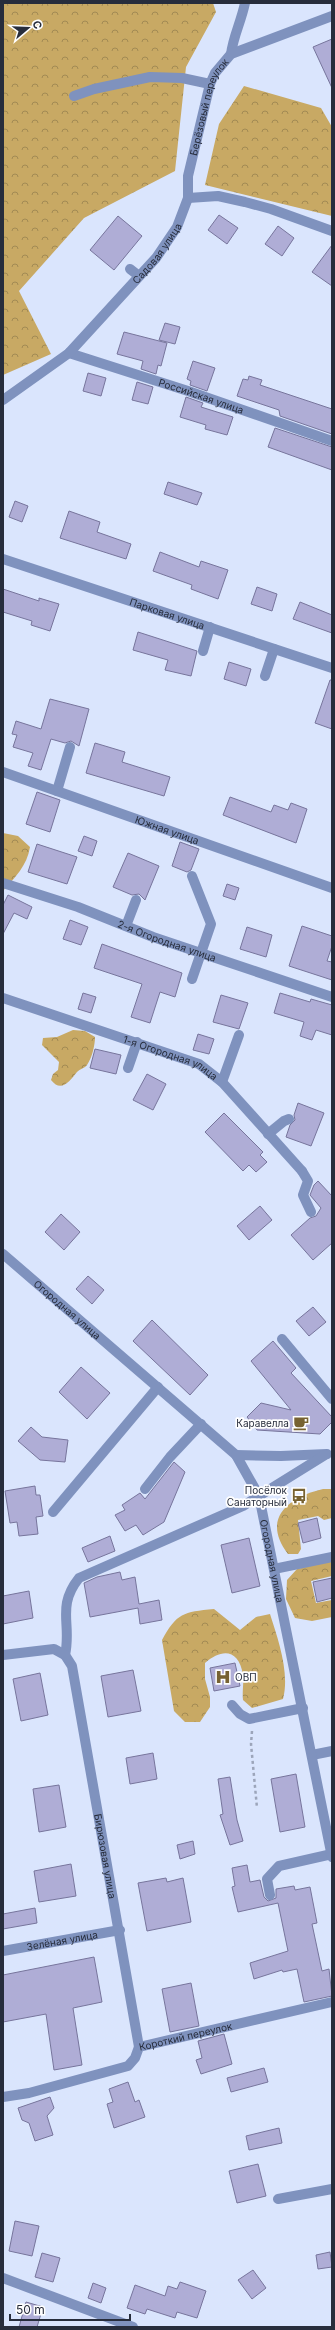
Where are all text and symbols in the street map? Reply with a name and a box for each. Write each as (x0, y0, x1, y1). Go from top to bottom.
north arrow (8, 8, 48, 48)
text: С (30, 19, 45, 31)
street label: Берёзовый переулок (187, 55, 231, 157)
street label: Садовая улица (130, 222, 184, 286)
street label: Российская улица (157, 376, 245, 416)
street label: Парковая улица (128, 595, 206, 631)
street label: Южная улица (134, 813, 201, 847)
street label: 2-я Огородная улица (116, 918, 218, 964)
street label: 1-я Огородная улица (122, 1033, 220, 1082)
street label: Огородная улица (31, 1277, 103, 1342)
cafe icon: Каравелла (292, 1414, 310, 1432)
place label: Каравелла (236, 1417, 289, 1429)
place label: Посёлок Санаторный (227, 1484, 288, 1508)
bus stop icon: Посёлок Санаторный (290, 1487, 308, 1505)
street label: Огородная улица (258, 1518, 286, 1604)
hospital icon: ОВП (214, 1668, 232, 1686)
place label: ОВП (235, 1671, 257, 1683)
street label: Бирюзовая улица (92, 1813, 119, 1900)
street label: Зелёная улица (26, 1928, 99, 1953)
street label: Короткий переулок (138, 2019, 234, 2053)
scale bar (10, 2296, 130, 2322)
text: 50 m (16, 2302, 45, 2317)

